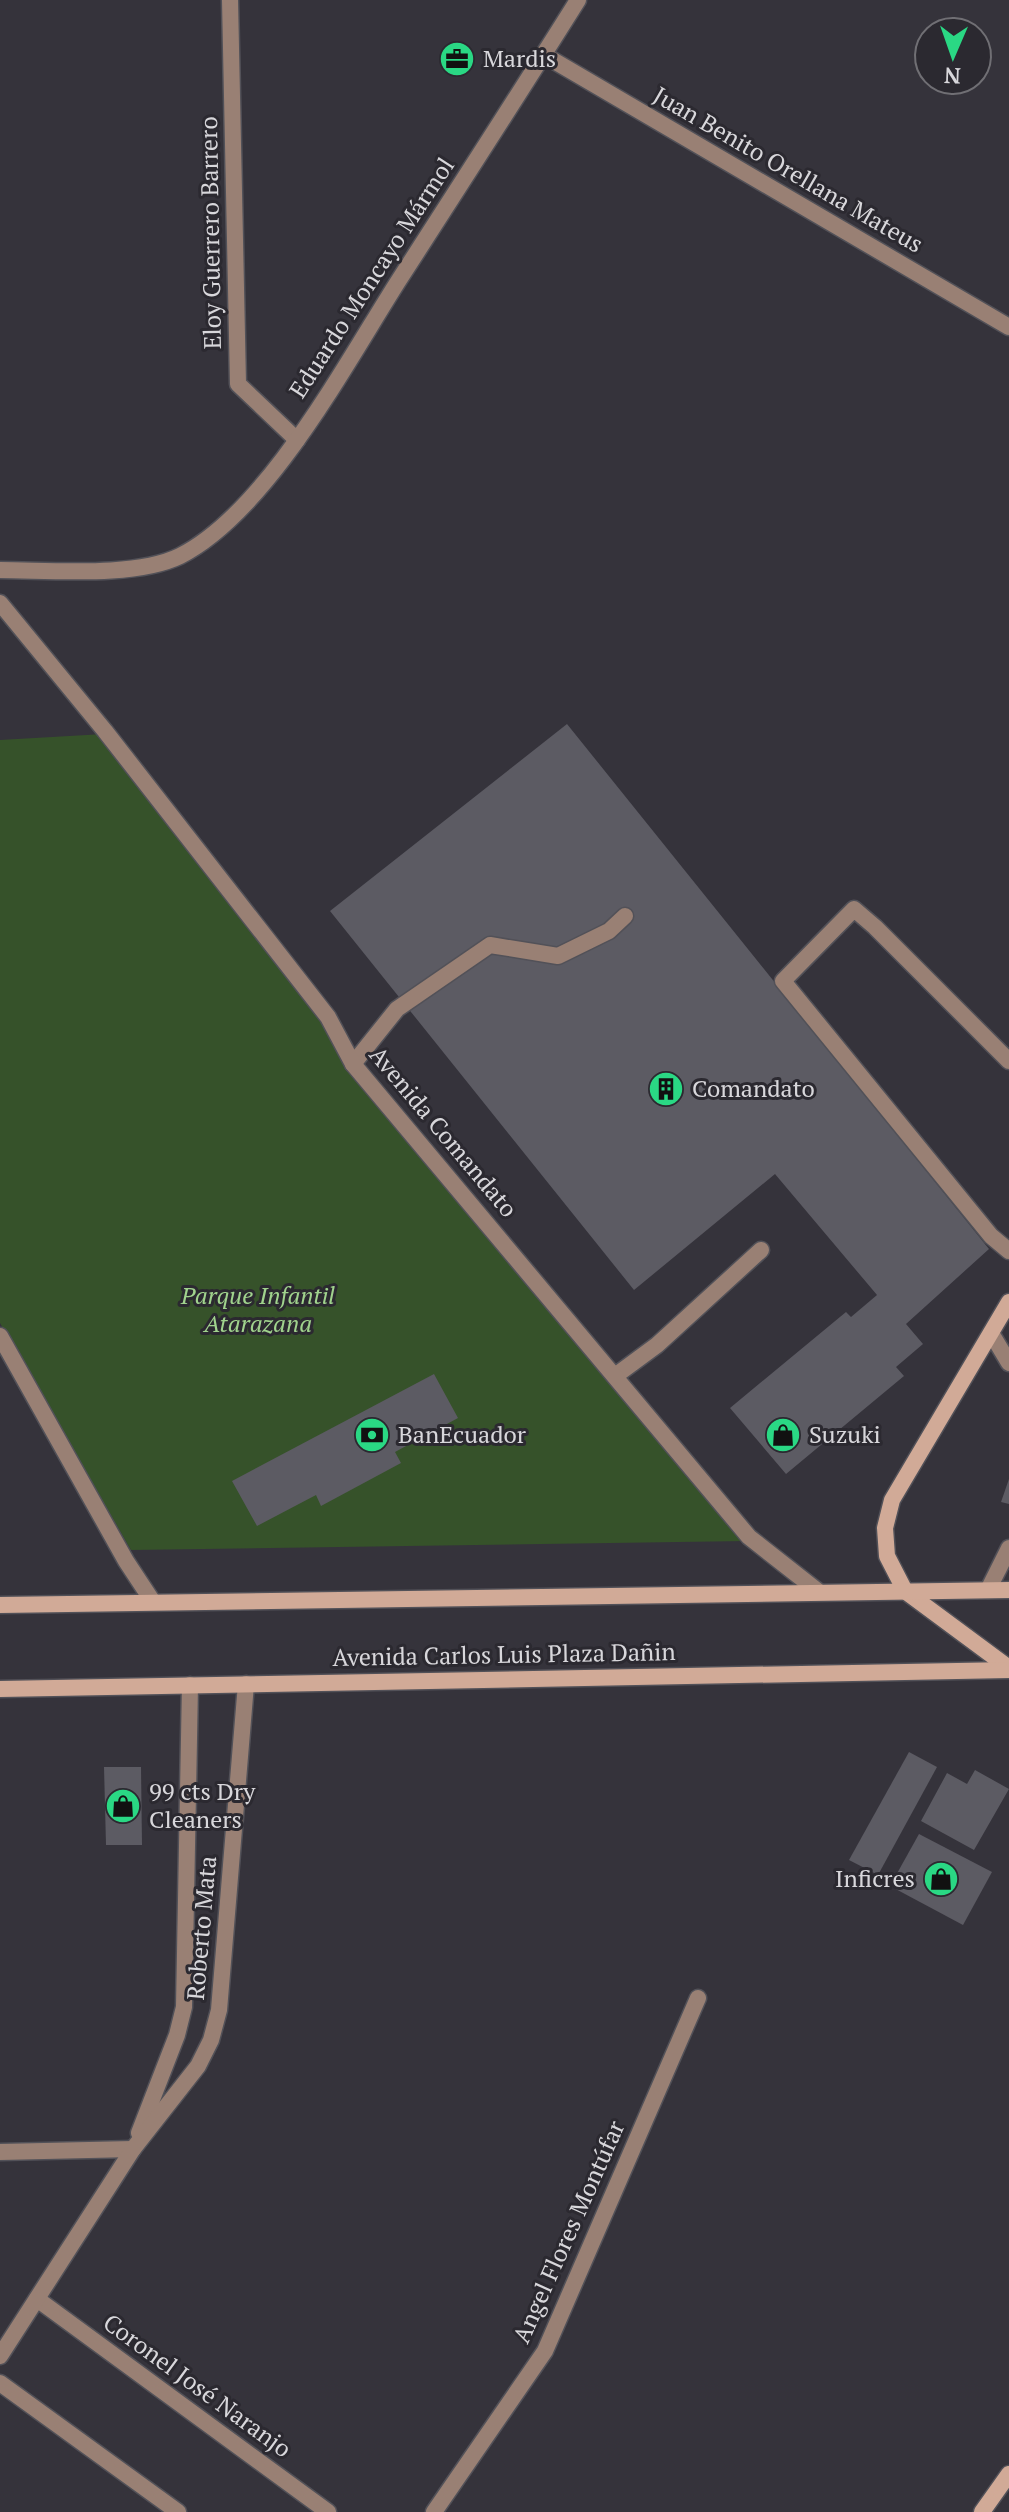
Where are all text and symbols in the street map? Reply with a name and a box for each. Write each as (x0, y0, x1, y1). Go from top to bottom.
north arrow (913, 16, 993, 96)
office icon: Mardis (438, 40, 476, 78)
place label: Mardis (483, 42, 556, 74)
text: N (943, 62, 961, 91)
street label: Juan Benito Orellana Mateus (648, 79, 929, 260)
street label: Eloy Guerrero Barrero (192, 116, 228, 350)
street label: Eduardo Moncayo Mármol (281, 151, 461, 404)
street label: Avenida Comandato (363, 1039, 525, 1224)
building icon: Comandato (647, 1070, 685, 1108)
place label: Comandato (692, 1072, 815, 1104)
park label: Parque Infantil Atarazana (180, 1279, 335, 1339)
bank icon: BanEcuador (353, 1416, 391, 1454)
shop icon: Suzuki (764, 1416, 802, 1454)
place label: BanEcuador (398, 1418, 527, 1450)
place label: Suzuki (809, 1418, 881, 1450)
street label: Avenida Carlos Luis Plaza Dañin (332, 1635, 676, 1673)
place label: 99 cts Dry Cleaners (149, 1775, 256, 1835)
shop icon: 99 cts Dry Cleaners (104, 1787, 142, 1825)
street label: Roberto Mata (179, 1855, 223, 2001)
shop icon: Inficres (922, 1860, 960, 1898)
place label: Inficres (835, 1862, 915, 1894)
street label: Angel Flores Montúfar (505, 2115, 632, 2348)
street label: Coronel José Naranjo (97, 2306, 298, 2464)

